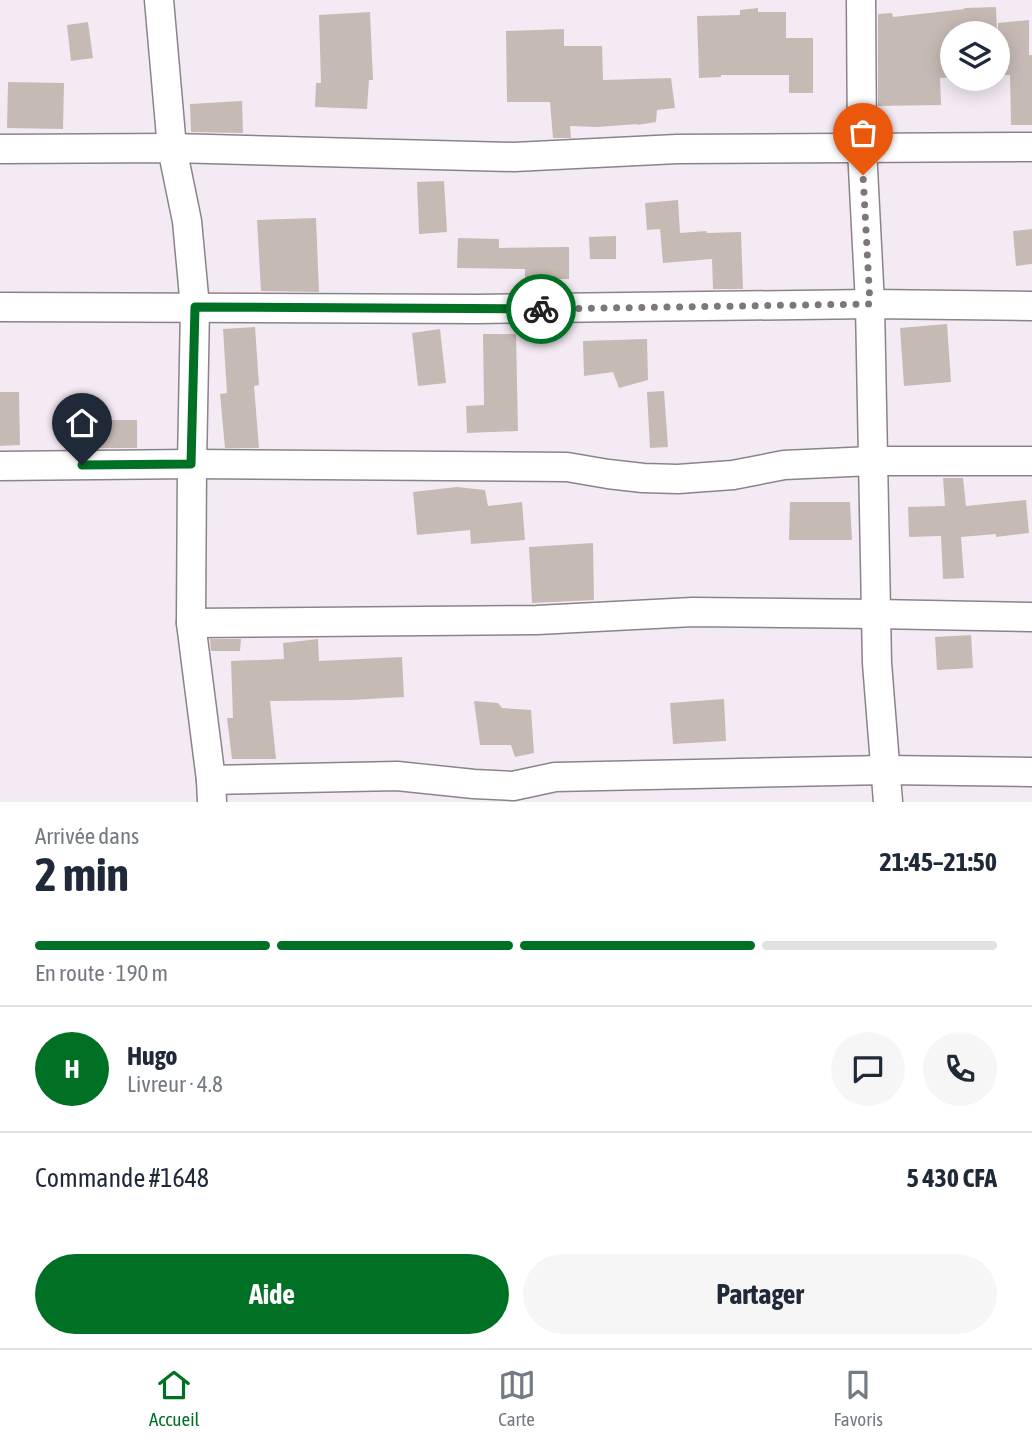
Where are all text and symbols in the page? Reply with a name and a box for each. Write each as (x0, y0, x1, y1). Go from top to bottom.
map controls (940, 21, 1010, 91)
button: layers (940, 21, 1010, 91)
pin (833, 103, 893, 175)
icon: bag (844, 114, 882, 152)
courier (506, 274, 576, 344)
icon: bike (522, 290, 560, 328)
pin (52, 393, 112, 465)
icon: home (63, 404, 101, 442)
text: Arrivée dans (35, 823, 139, 849)
text: 21:45–21:50 (880, 847, 997, 877)
text: 2 min (35, 848, 129, 901)
text: En route · 190 m (35, 960, 168, 986)
button: chat (831, 1032, 905, 1106)
button: phone (923, 1032, 997, 1106)
text: Hugo (127, 1041, 178, 1071)
text: H (64, 1054, 80, 1084)
text: Livreur · 4.8 (127, 1071, 223, 1097)
text: Commande #1648 (35, 1163, 209, 1193)
text: 5 430 CFA (907, 1163, 997, 1193)
button: Aide (35, 1254, 509, 1334)
button: Partager (523, 1254, 997, 1334)
tab: Accueil (149, 1366, 200, 1430)
tab: Carte (498, 1366, 536, 1430)
tab: Favoris (834, 1366, 883, 1430)

